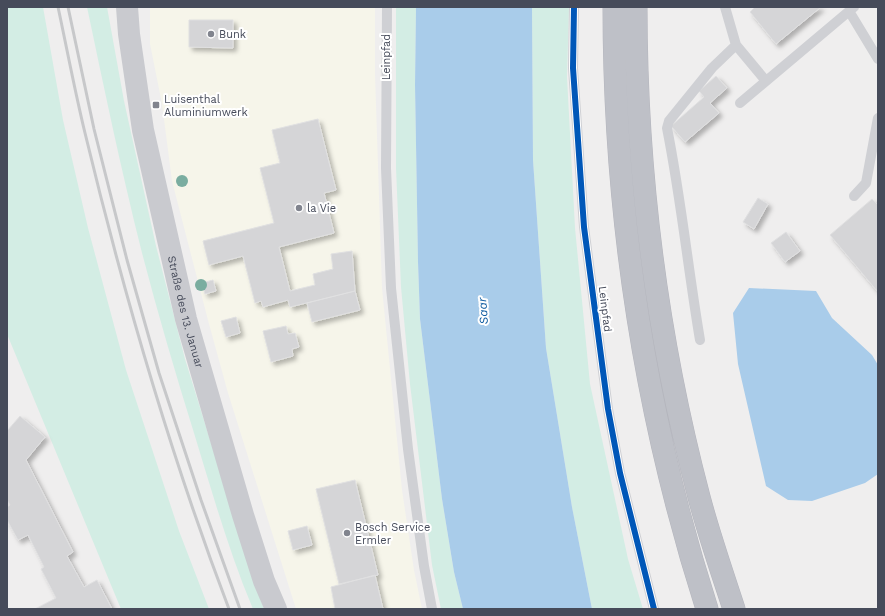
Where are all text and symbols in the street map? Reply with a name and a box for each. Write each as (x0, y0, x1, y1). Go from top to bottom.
place label: Bunk (219, 28, 246, 41)
marker: Bunk (206, 29, 216, 39)
street label: Leinpfad (380, 34, 393, 80)
place label: Luisenthal Aluminiumwerk (164, 93, 248, 119)
marker: Luisenthal Aluminiumwerk (151, 100, 161, 110)
place label: la Vie (307, 202, 336, 215)
marker: la Vie (294, 203, 304, 213)
street label: Straße des 13. Januar (165, 254, 207, 370)
street label: Leinpfad (596, 285, 614, 333)
water label: Saar (475, 296, 491, 325)
place label: Bosch Service Ermler (355, 521, 430, 547)
marker: Bosch Service Ermler (342, 528, 352, 538)

